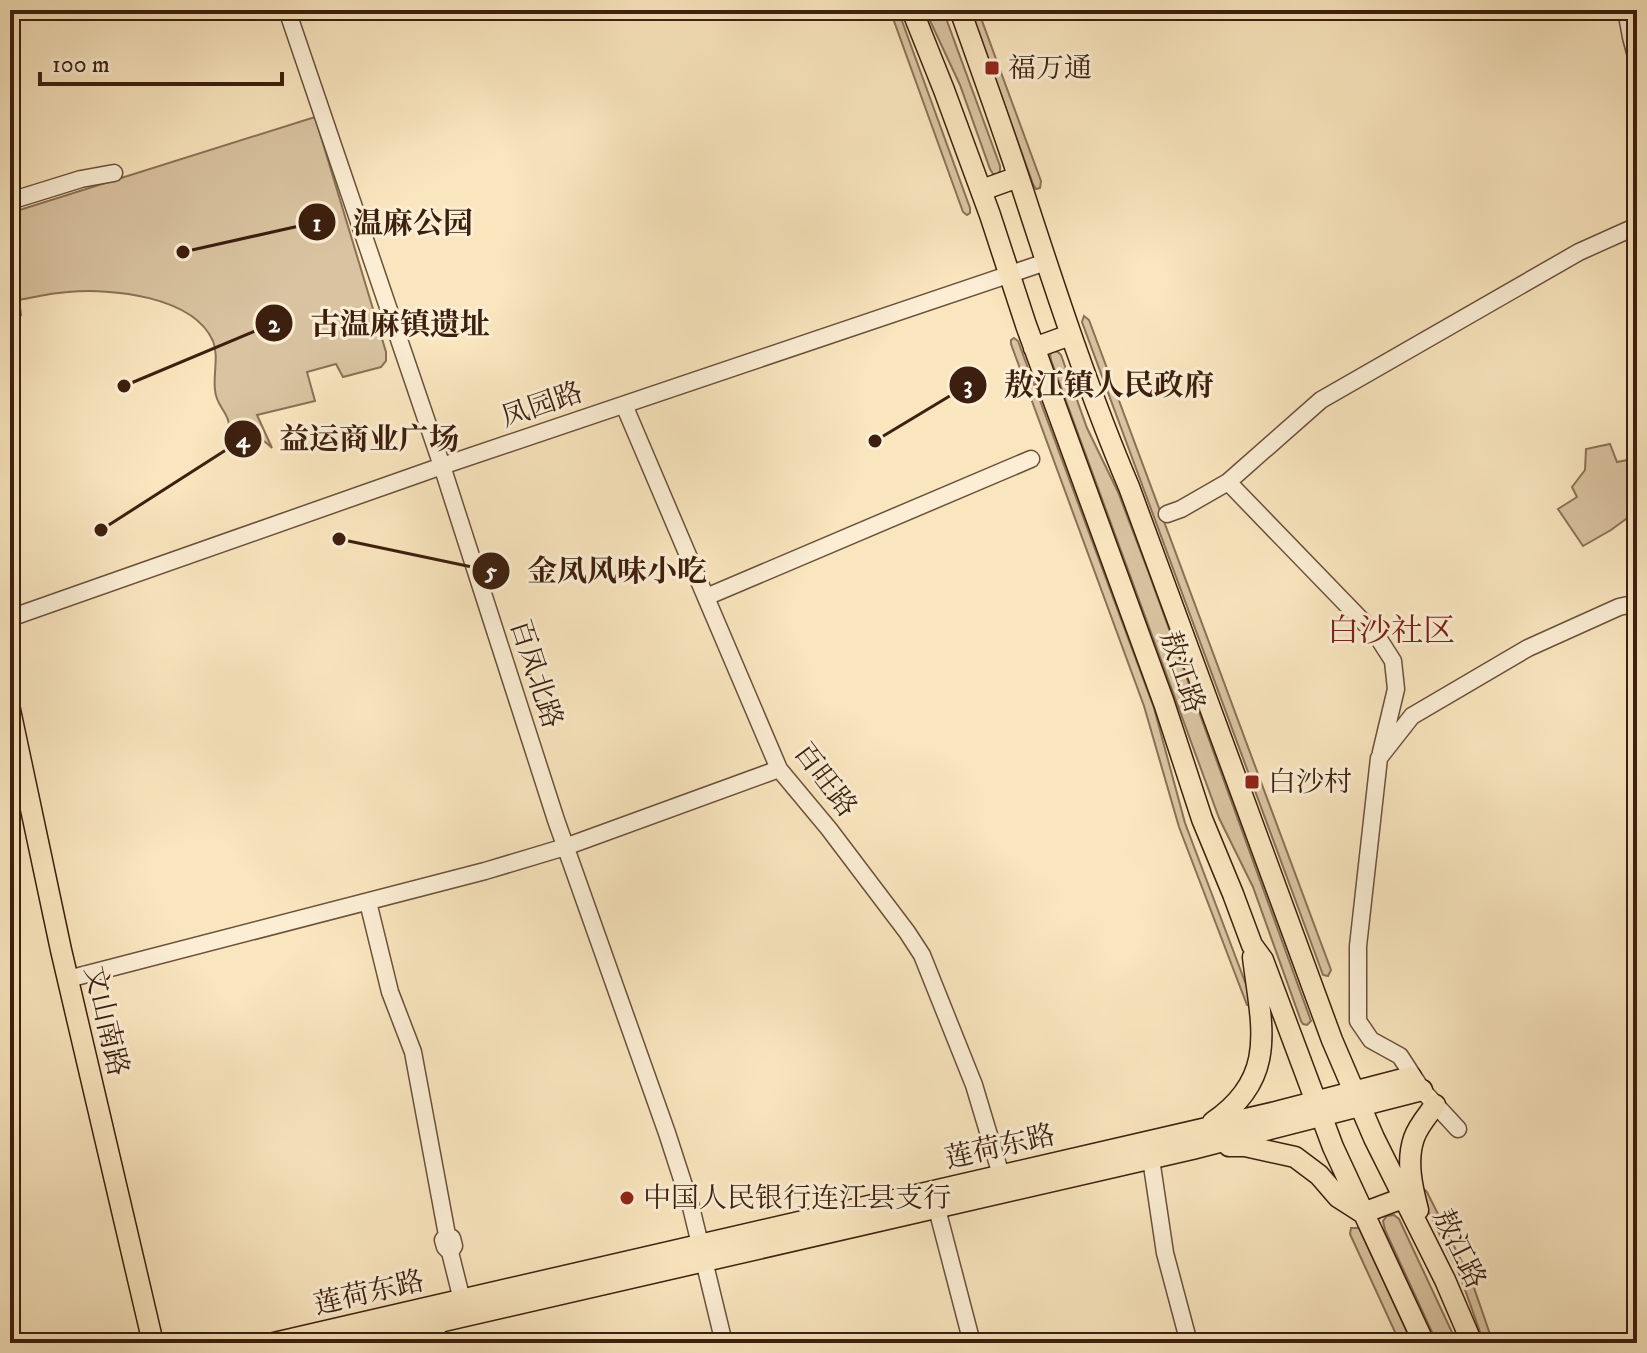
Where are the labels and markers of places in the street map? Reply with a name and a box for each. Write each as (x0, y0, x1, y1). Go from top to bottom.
place label: 福万通 (1008, 51, 1092, 86)
marker: 福万通 (983, 59, 1001, 77)
callout: 温麻公园 (297, 195, 489, 249)
callout: 古温麻镇遗址 (254, 296, 506, 350)
callout: 敖江镇人民政府 (948, 358, 1230, 412)
callout: 益运商业广场 (223, 412, 475, 466)
callout: 金凤风味小吃 (471, 544, 723, 598)
place label: 白沙村 (1268, 765, 1352, 800)
marker: 白沙村 (1243, 773, 1261, 791)
place label: 中国人民银行连江县支行 (643, 1181, 951, 1216)
marker: 中国人民银行连江县支行 (618, 1189, 636, 1207)

